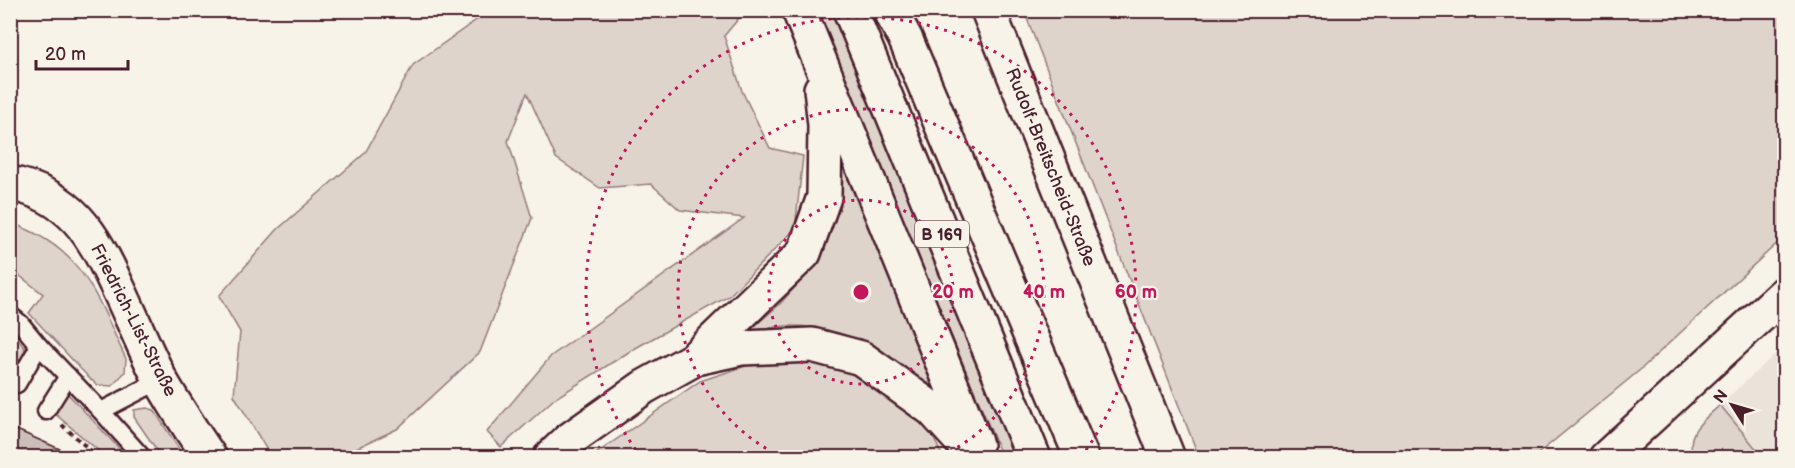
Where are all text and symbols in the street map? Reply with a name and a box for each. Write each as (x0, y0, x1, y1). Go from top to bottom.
scale bar (36, 33, 128, 71)
text: 20 m (45, 44, 86, 65)
street label: Rudolf-Breitscheid-Straße (1001, 65, 1100, 270)
road number: B 169 (915, 221, 969, 247)
street label: Friedrich-List-Straße (86, 240, 181, 400)
centre of rings (851, 282, 871, 302)
text: 20 m (932, 282, 974, 303)
text: 40 m (1023, 282, 1065, 303)
text: 60 m (1115, 282, 1157, 303)
north arrow (1702, 375, 1762, 435)
text: N (1710, 386, 1732, 407)

